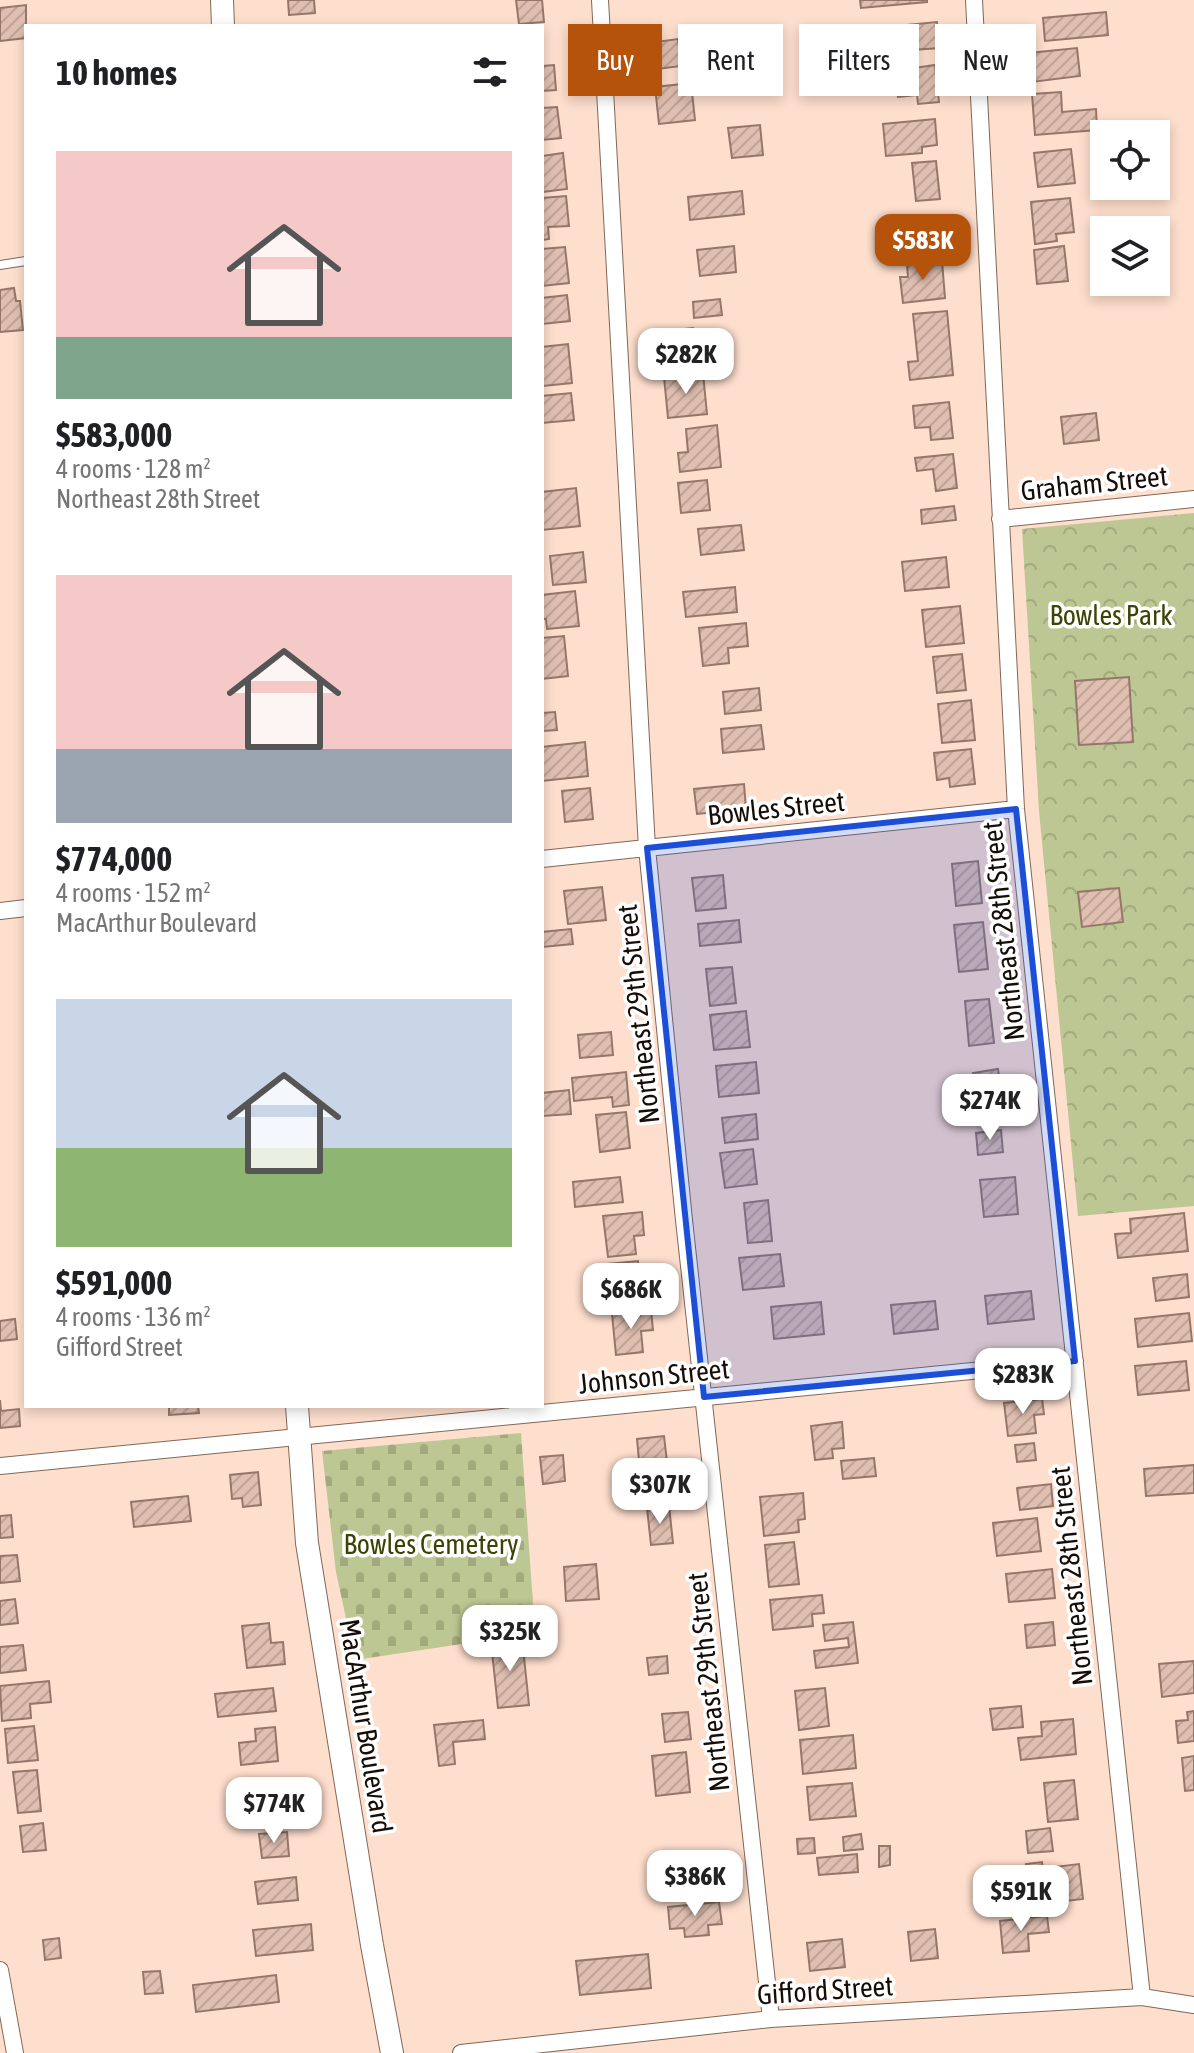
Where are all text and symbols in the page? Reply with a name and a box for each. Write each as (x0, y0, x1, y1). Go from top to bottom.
chip: Buy (568, 24, 662, 96)
chip: Rent (678, 24, 783, 96)
chip: Filters (799, 24, 919, 96)
chip: New (935, 24, 1036, 96)
icon: filters (468, 50, 512, 94)
text: 10 homes (56, 53, 177, 92)
map controls (1090, 120, 1170, 296)
button: locate (1090, 120, 1170, 200)
icon: home (212, 203, 356, 347)
pin: $583K (867, 214, 979, 282)
button: layers (1090, 216, 1170, 296)
text: $583K (893, 225, 953, 255)
pin: $282K (630, 328, 742, 396)
text: $282K (656, 339, 716, 369)
text: $583,000 (56, 415, 172, 454)
text: 4 rooms · 128 m² (56, 454, 211, 484)
street label: Graham Street (1019, 459, 1169, 507)
text: Northeast 28th Street (56, 484, 260, 514)
park label: Bowles Park (1049, 599, 1173, 631)
icon: home (212, 627, 356, 771)
street label: Bowles Street (706, 785, 846, 831)
street label: Northeast 28th Street (976, 820, 1030, 1042)
text: $774,000 (56, 839, 172, 878)
text: 4 rooms · 152 m² (56, 878, 211, 908)
street label: Northeast 29th Street (611, 903, 665, 1125)
text: MacArthur Boulevard (56, 908, 257, 938)
icon: home (212, 1051, 356, 1195)
pin: $274K (934, 1074, 1046, 1142)
text: $274K (960, 1085, 1020, 1115)
text: $591,000 (56, 1263, 172, 1302)
pin: $686K (575, 1263, 687, 1331)
text: $686K (601, 1274, 661, 1304)
text: 4 rooms · 136 m² (56, 1302, 211, 1332)
text: Gifford Street (56, 1332, 183, 1362)
pin: $283K (967, 1348, 1079, 1416)
street label: Johnson Street (577, 1352, 731, 1400)
text: $283K (993, 1359, 1053, 1389)
pin: $307K (604, 1458, 716, 1526)
street label: Northeast 28th Street (1044, 1465, 1098, 1687)
text: $307K (630, 1469, 690, 1499)
park label: Bowles Cemetery (344, 1528, 518, 1560)
street label: Northeast 29th Street (681, 1571, 735, 1793)
pin: $325K (454, 1605, 566, 1673)
text: $325K (480, 1616, 540, 1646)
street label: MacArthur Boulevard (333, 1617, 399, 1835)
pin: $774K (218, 1777, 330, 1845)
text: $774K (244, 1788, 304, 1818)
pin: $386K (639, 1850, 751, 1918)
text: $386K (665, 1861, 725, 1891)
pin: $591K (965, 1865, 1077, 1933)
text: $591K (991, 1876, 1051, 1906)
street label: Gifford Street (756, 1969, 894, 2011)

